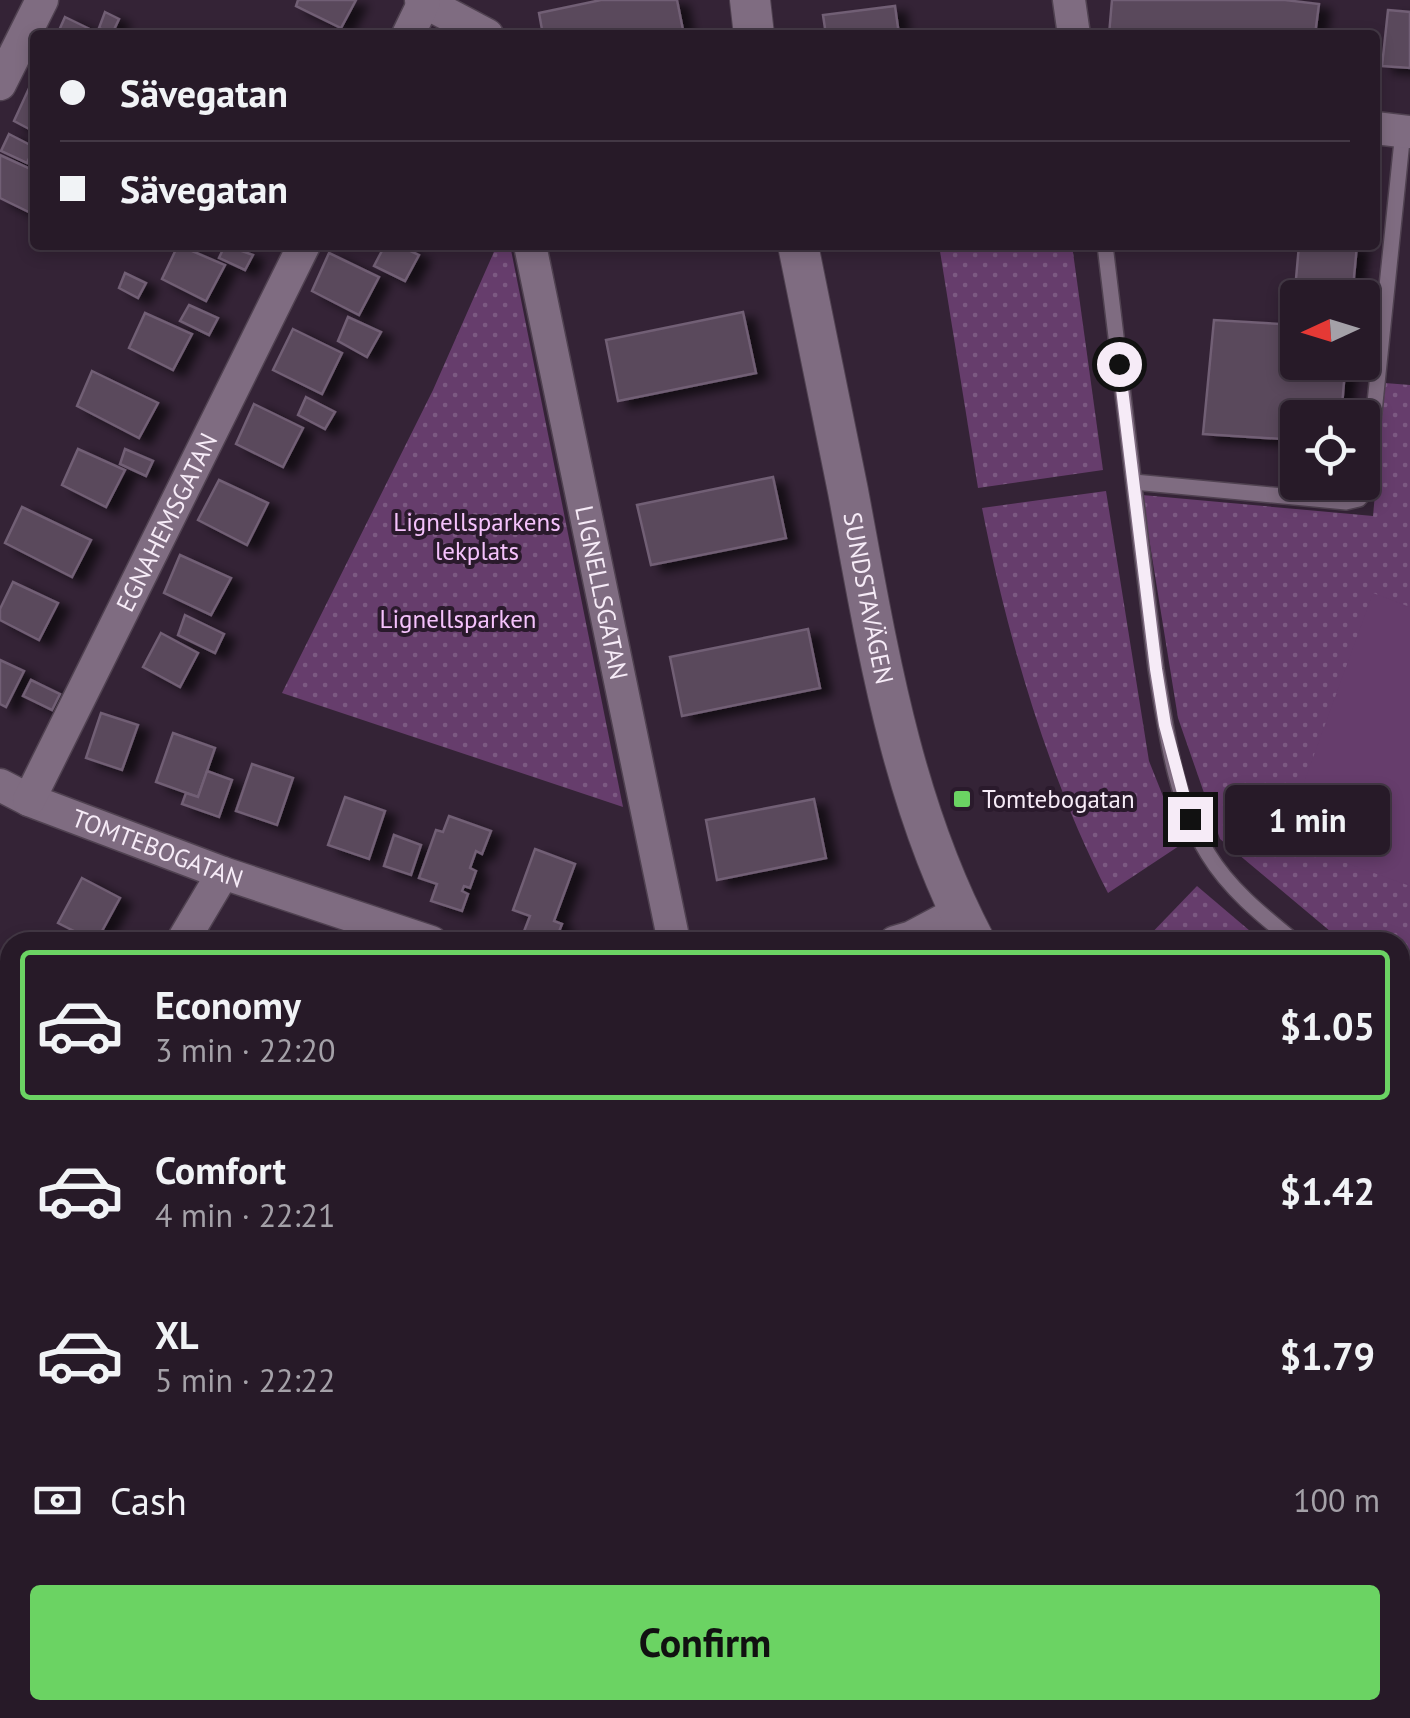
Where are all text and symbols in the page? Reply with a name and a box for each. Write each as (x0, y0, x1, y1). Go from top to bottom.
text: Sävegatan (120, 68, 288, 117)
text: Sävegatan (120, 164, 288, 213)
north arrow (1280, 280, 1380, 380)
map controls (1280, 280, 1380, 500)
route start (1097, 342, 1142, 387)
button: locate (1280, 400, 1380, 500)
street label: EGNAHEMSGATAN (109, 428, 224, 617)
street label: LIGNELLSGATAN (568, 503, 635, 682)
park label: Lignellsparkens lekplats (393, 506, 561, 567)
street label: SUNDSTAVÄGEN (836, 510, 901, 687)
park label: Lignellsparken (379, 603, 537, 635)
place label: Tomtebogatan (982, 783, 1135, 815)
callout: 1 min (1225, 784, 1390, 854)
marker: Tomtebogatan (951, 788, 973, 810)
route end (1168, 797, 1213, 842)
text: 1 min (1268, 799, 1347, 841)
street label: TOMTEBOGATAN (67, 802, 247, 895)
icon: car (35, 980, 125, 1070)
text: Economy (155, 980, 301, 1029)
text: $1.05 (1279, 1001, 1375, 1050)
text: 3 min · 22:20 (155, 1029, 335, 1071)
icon: car (35, 1145, 125, 1235)
text: Comfort (155, 1145, 286, 1194)
text: $1.42 (1279, 1166, 1375, 1215)
text: 4 min · 22:21 (155, 1194, 335, 1236)
icon: car (35, 1310, 125, 1400)
text: XL (155, 1310, 199, 1359)
text: $1.79 (1279, 1331, 1375, 1380)
text: 5 min · 22:22 (155, 1359, 335, 1401)
icon: cash (30, 1473, 85, 1528)
text: Cash (110, 1476, 187, 1525)
text: 100 m (1293, 1479, 1380, 1521)
button: Confirm (30, 1585, 1380, 1700)

